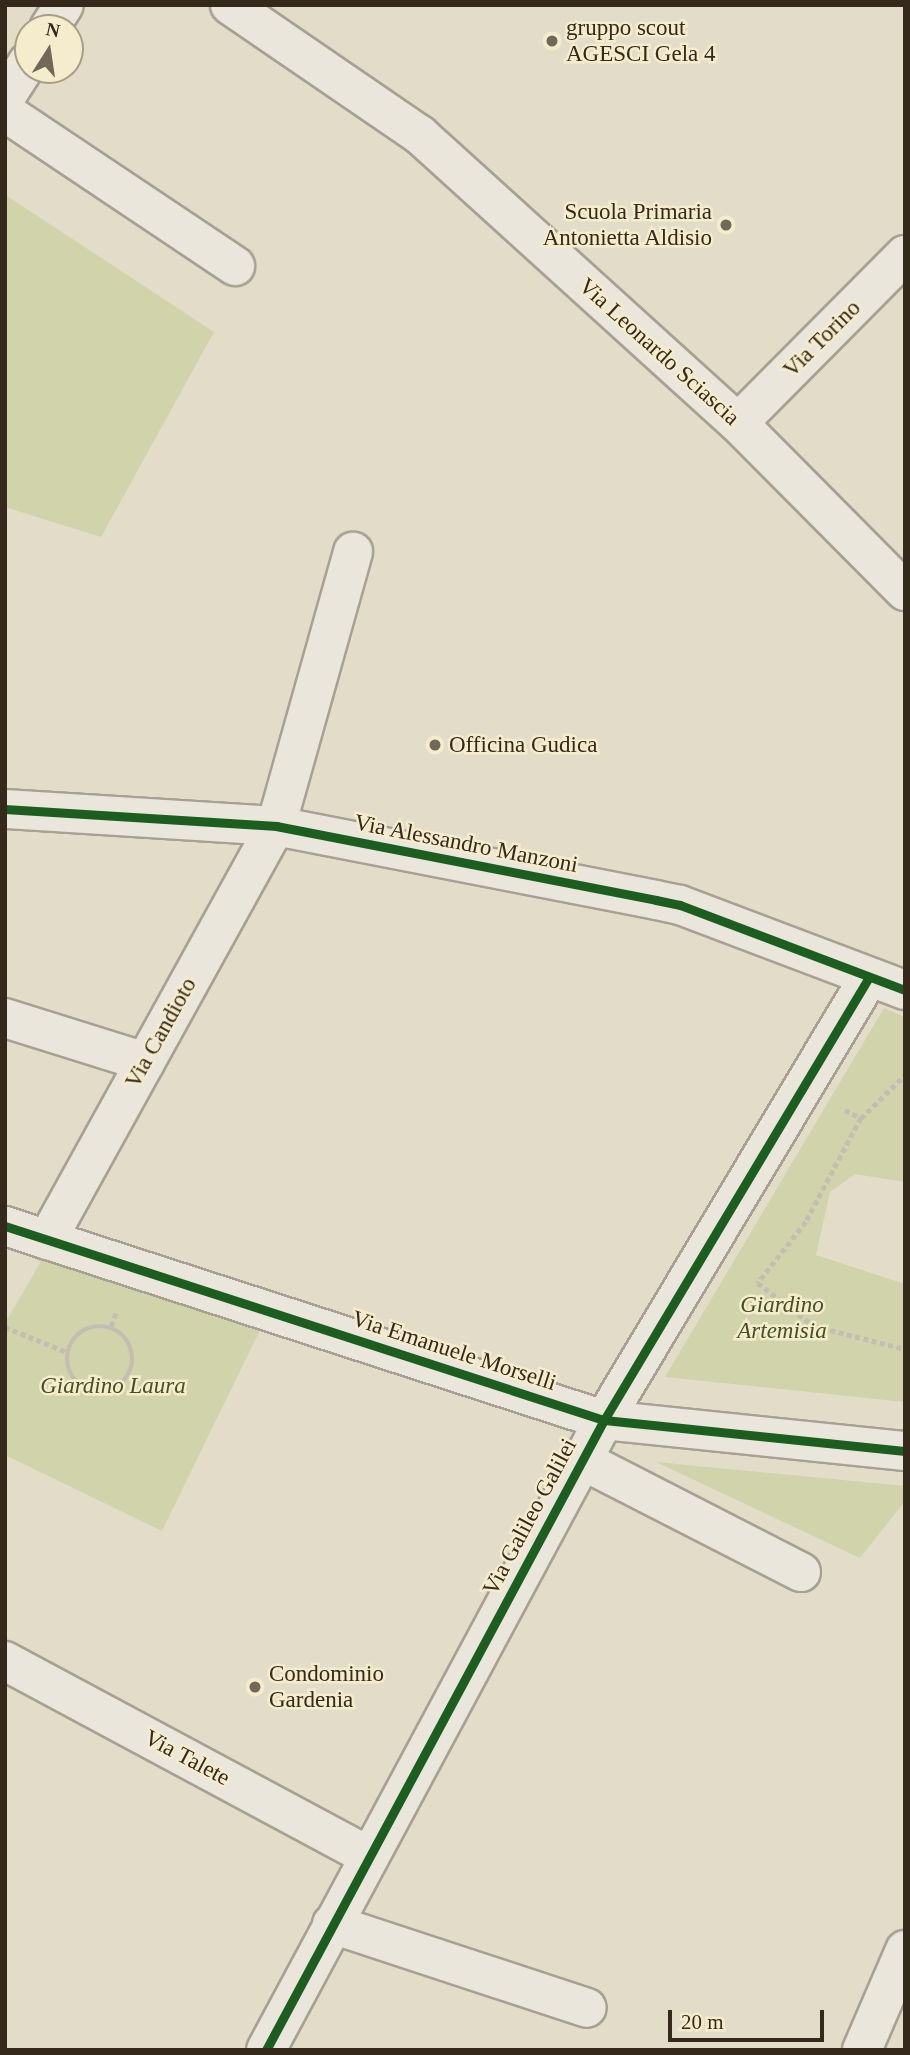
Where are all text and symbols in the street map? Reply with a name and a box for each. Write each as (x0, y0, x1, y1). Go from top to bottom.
north arrow (14, 14, 84, 84)
place label: gruppo scout AGESCI Gela 4 (566, 14, 715, 68)
text: N (44, 18, 62, 42)
marker: gruppo scout AGESCI Gela 4 (544, 33, 560, 49)
place label: Scuola Primaria Antonietta Aldisio (541, 198, 712, 252)
marker: Scuola Primaria Antonietta Aldisio (718, 217, 734, 233)
street label: Via Leonardo Sciascia (573, 273, 745, 431)
street label: Via Torino (777, 294, 867, 384)
place label: Officina Gudica (449, 731, 597, 759)
marker: Officina Gudica (427, 737, 443, 753)
street label: Via Alessandro Manzoni (351, 809, 581, 879)
street label: Via Candioto (119, 973, 203, 1093)
park label: Giardino Artemisia (737, 1291, 827, 1345)
street label: Via Emanuele Morselli (348, 1305, 560, 1397)
park label: Giardino Laura (40, 1372, 186, 1400)
street label: Via Galileo Galilei (477, 1434, 583, 1600)
place label: Condominio Gardenia (269, 1660, 384, 1714)
marker: Condominio Gardenia (247, 1679, 263, 1695)
street label: Via Talete (139, 1724, 235, 1792)
scale bar (672, 1996, 828, 2040)
text: 20 m (681, 2010, 724, 2034)

